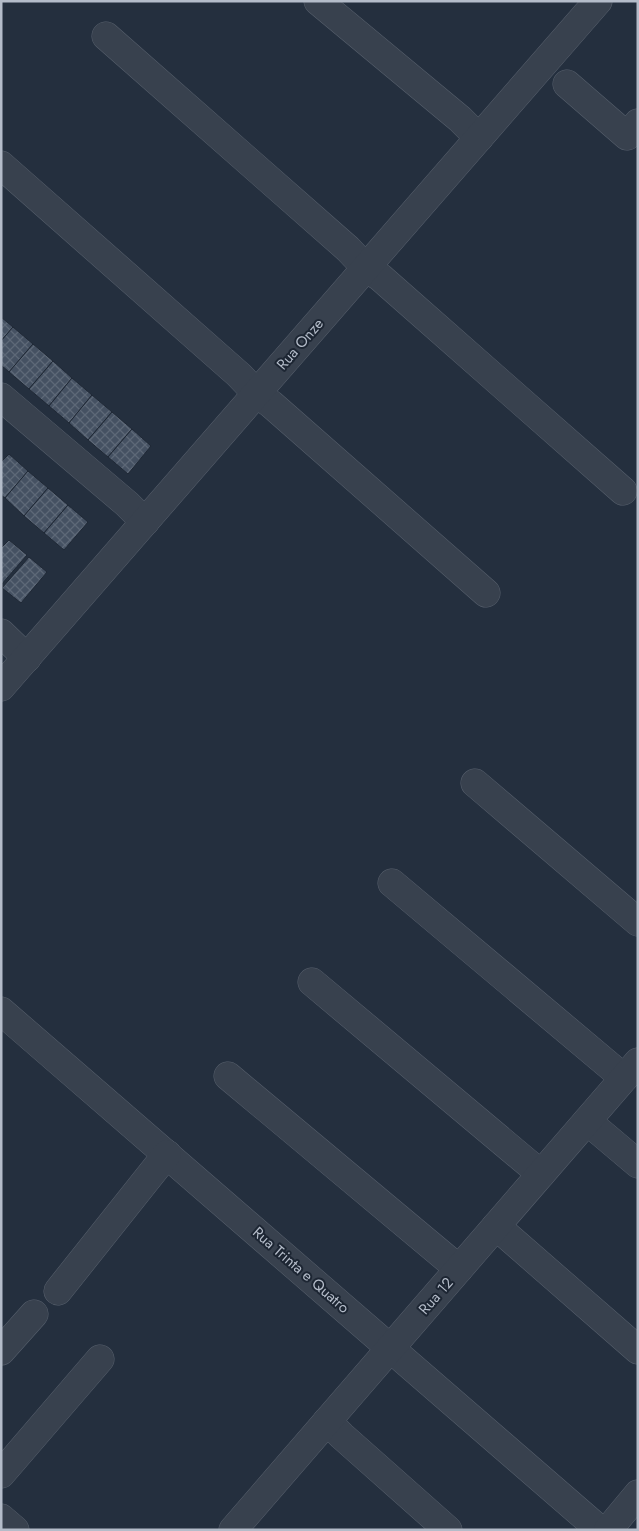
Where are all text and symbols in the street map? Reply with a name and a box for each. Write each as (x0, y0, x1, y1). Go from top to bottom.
street label: Rua Onze (271, 313, 329, 375)
street label: Rua Trinta e Quatro (248, 1222, 354, 1318)
street label: Rua 12 (414, 1272, 458, 1320)

